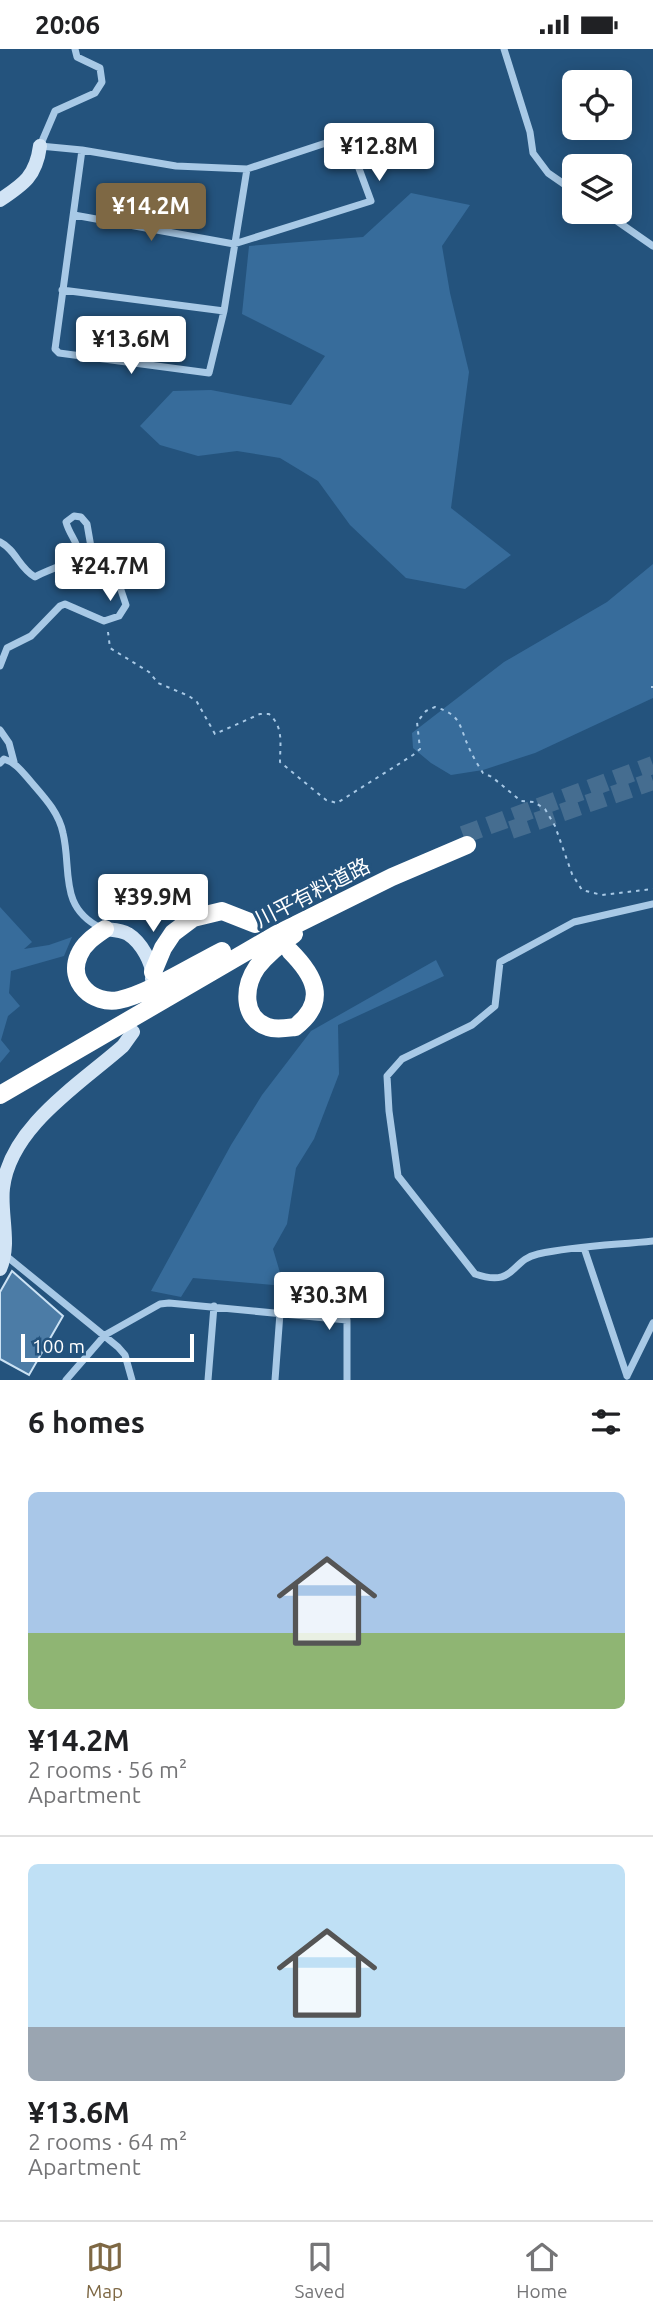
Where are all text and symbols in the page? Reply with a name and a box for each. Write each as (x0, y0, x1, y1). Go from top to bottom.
text: 20:06 (35, 10, 100, 39)
map controls (562, 70, 632, 224)
button: locate (562, 70, 632, 140)
pin: ¥12.8M (322, 123, 436, 183)
text: ¥12.8M (340, 133, 418, 158)
button: layers (562, 154, 632, 224)
pin: ¥14.2M (94, 183, 208, 243)
text: ¥14.2M (112, 193, 190, 218)
pin: ¥13.6M (74, 317, 188, 376)
text: ¥13.6M (92, 326, 170, 351)
pin: ¥24.7M (53, 543, 167, 603)
text: ¥24.7M (71, 553, 149, 578)
street label: 川平有料道路 (250, 853, 374, 931)
pin: ¥39.9M (96, 875, 210, 934)
text: ¥39.9M (114, 884, 192, 909)
pin: ¥30.3M (272, 1273, 386, 1332)
text: ¥30.3M (290, 1282, 368, 1307)
scale bar (21, 1331, 194, 1363)
text: 100 m (32, 1335, 85, 1357)
icon: filters (587, 1403, 625, 1441)
text: 6 homes (28, 1405, 145, 1439)
icon: home (264, 1538, 390, 1664)
text: ¥14.2M (28, 1723, 130, 1757)
text: 2 rooms · 56 m² (28, 1757, 187, 1782)
text: Apartment (28, 1782, 141, 1807)
icon: home (264, 1910, 390, 2036)
text: ¥13.6M (28, 2095, 130, 2129)
text: 2 rooms · 64 m² (28, 2129, 187, 2154)
text: Apartment (28, 2154, 141, 2179)
tab: Map (86, 2238, 124, 2302)
tab: Saved (295, 2238, 345, 2302)
tab: Home (516, 2238, 567, 2302)

